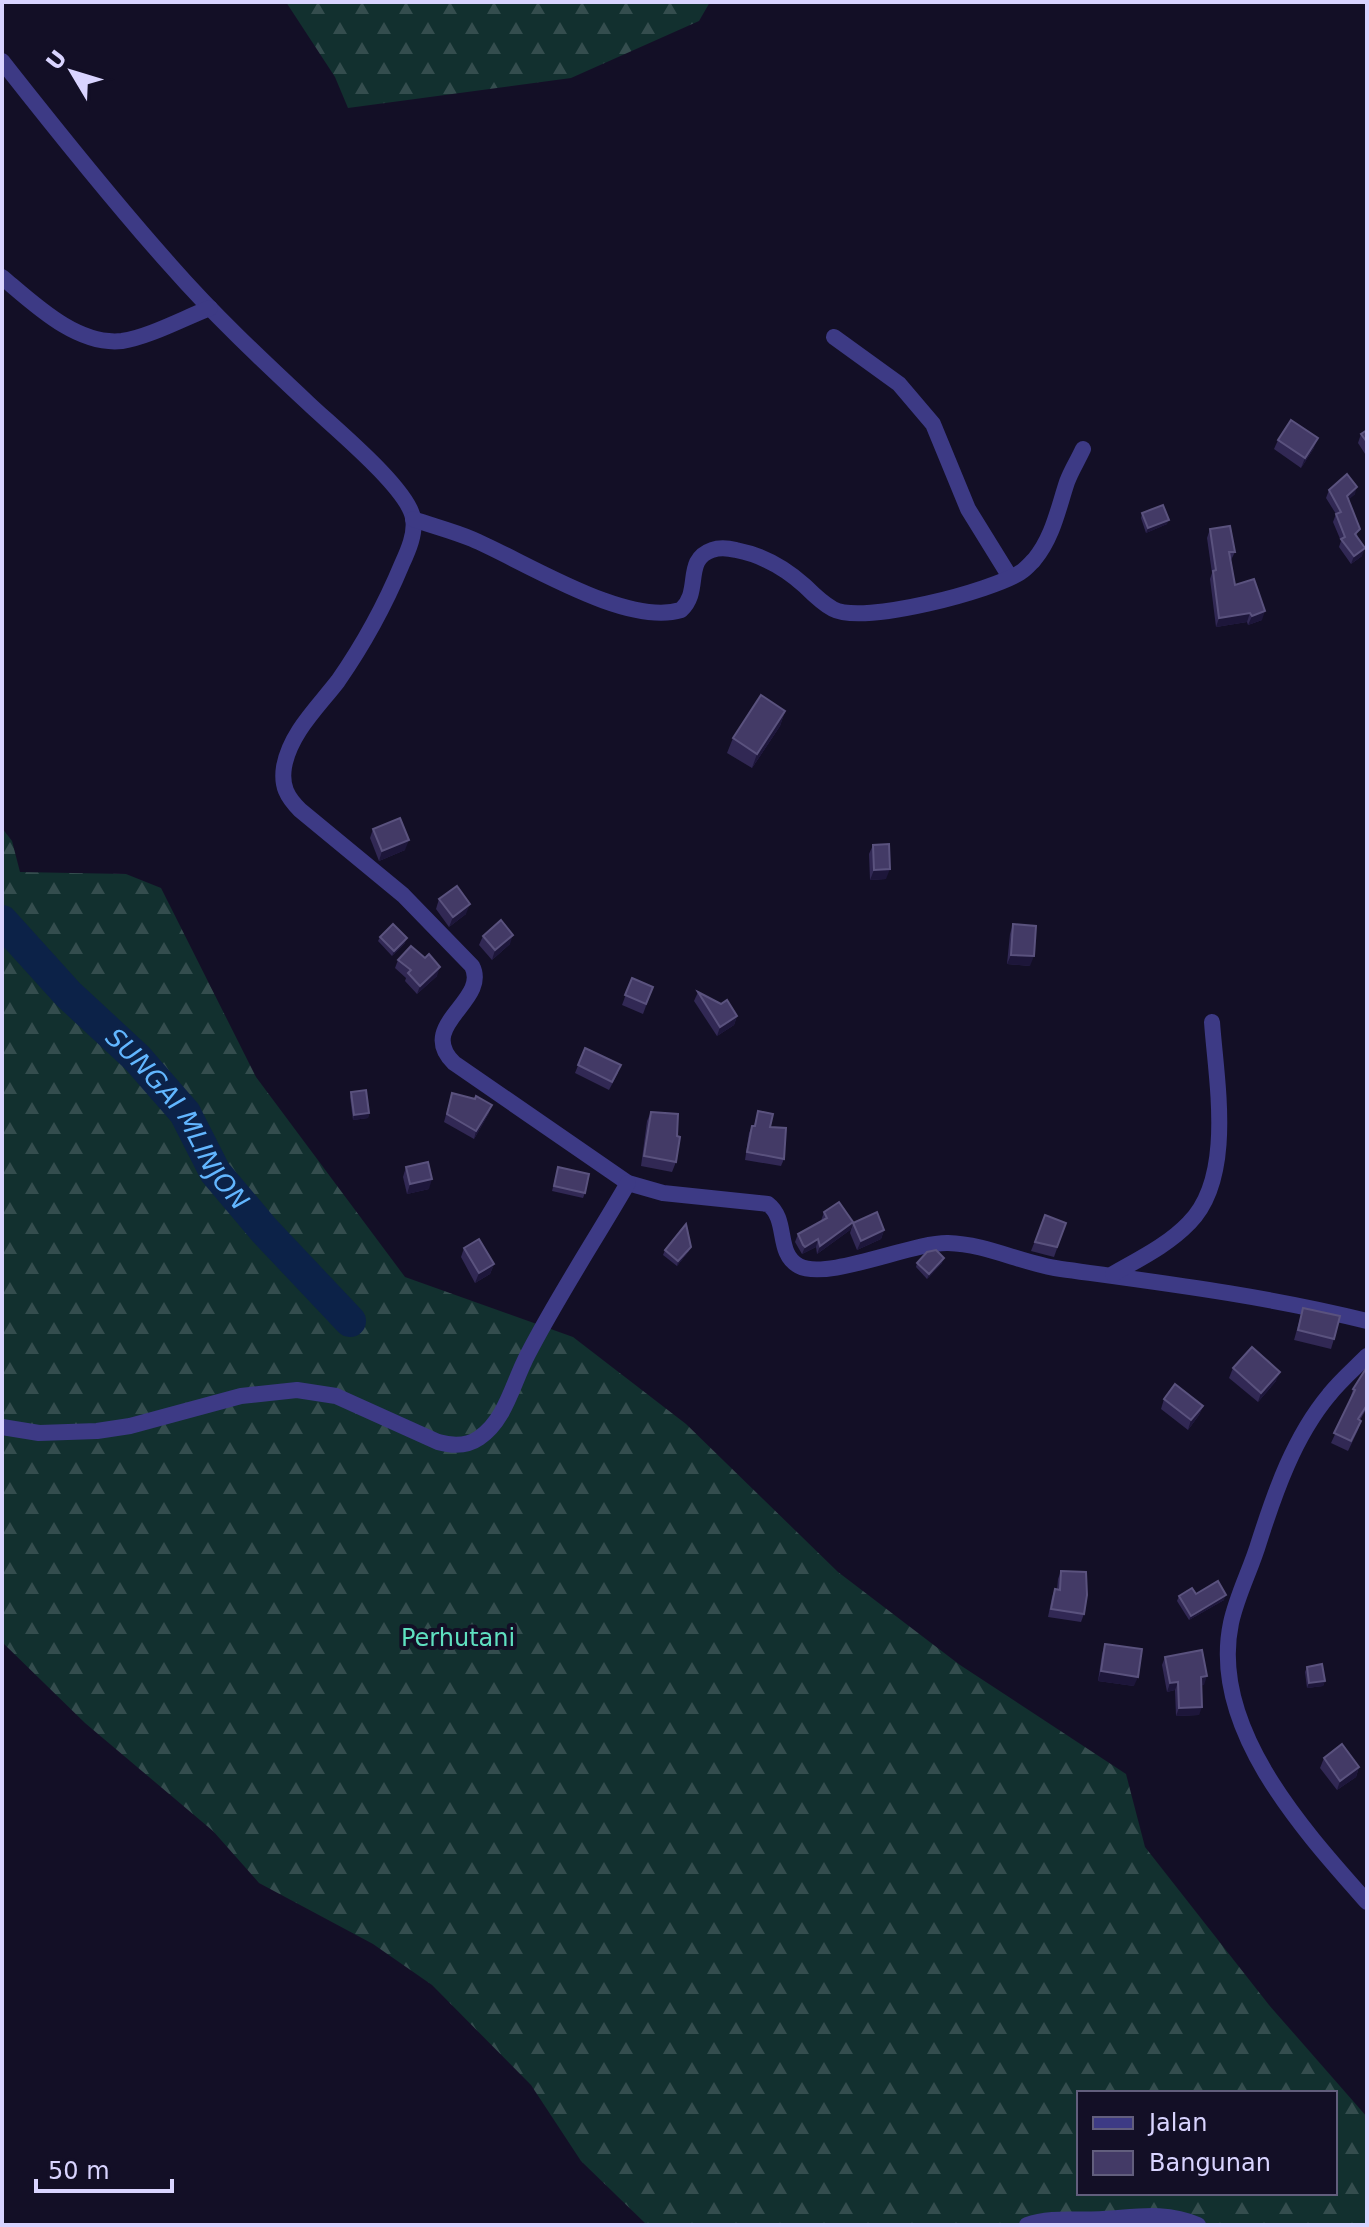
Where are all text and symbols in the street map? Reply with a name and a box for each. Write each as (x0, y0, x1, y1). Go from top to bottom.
north arrow (32, 32, 112, 112)
text: U (41, 45, 72, 75)
water label: SUNGAI MLINJON (100, 1022, 255, 1216)
park label: Perhutani (401, 1624, 515, 1652)
legend (1077, 2091, 1337, 2195)
text: Jalan (1147, 2109, 1207, 2137)
scale bar (36, 2143, 172, 2193)
text: Bangunan (1149, 2149, 1271, 2177)
text: 50 m (48, 2157, 110, 2185)

